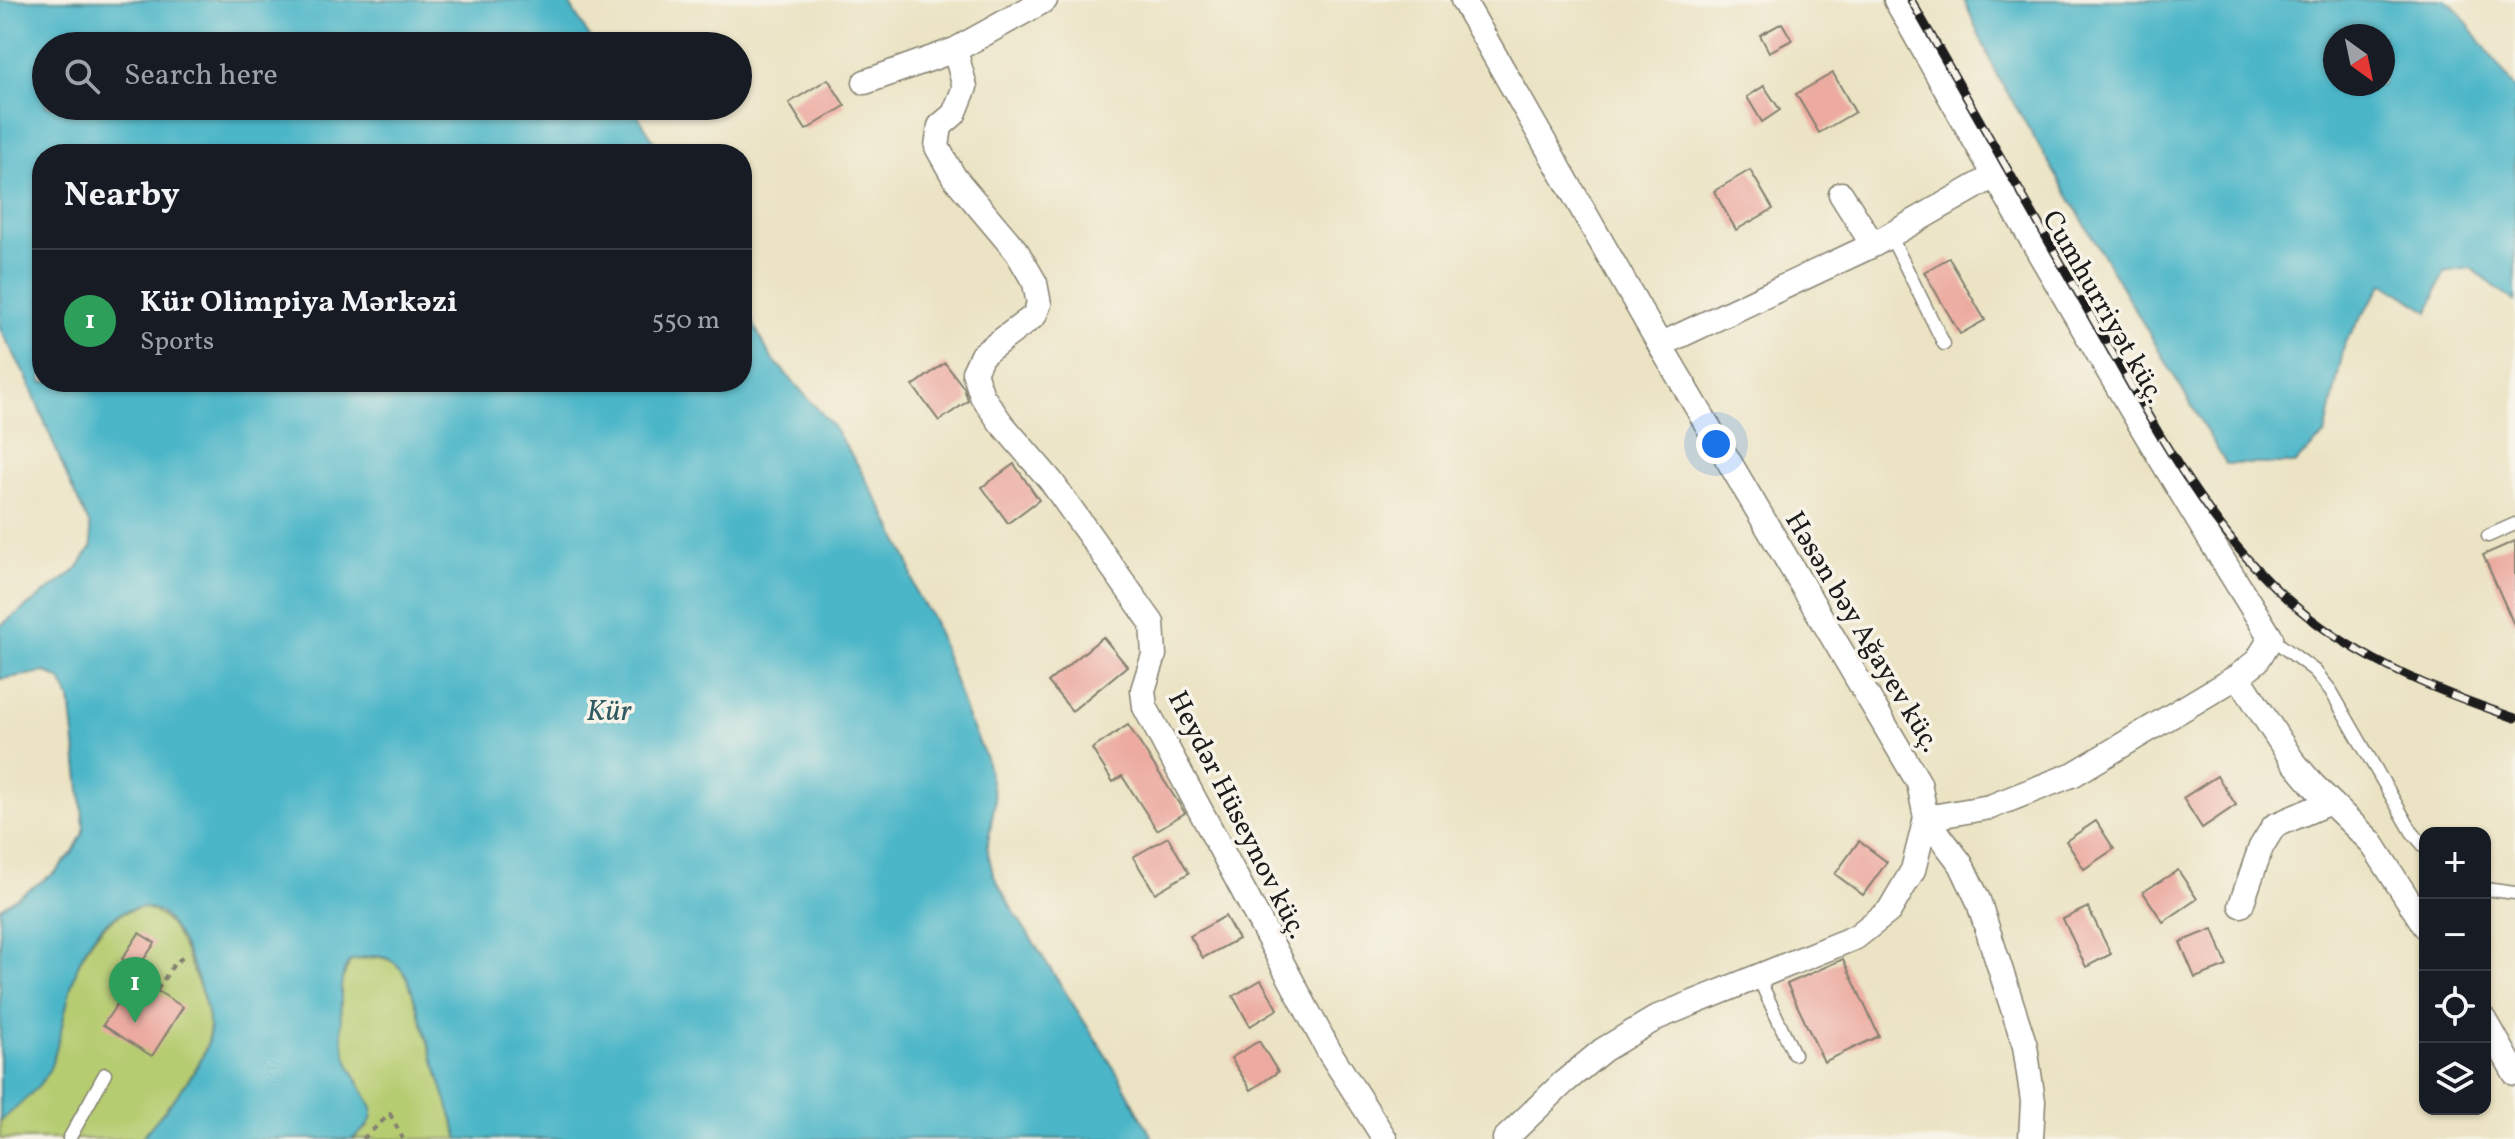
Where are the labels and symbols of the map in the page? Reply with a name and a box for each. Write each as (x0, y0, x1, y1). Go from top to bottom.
north arrow (2323, 24, 2395, 96)
street label: Cumhurriyət küç. (2032, 204, 2174, 411)
your location (1696, 424, 1736, 464)
street label: Həsən bəy Ağayev küç. (1774, 504, 1949, 760)
street label: Heydər Hüseynov küç. (1157, 684, 1316, 946)
water label: Kür (586, 691, 633, 733)
pin: 1 (109, 957, 161, 1023)

